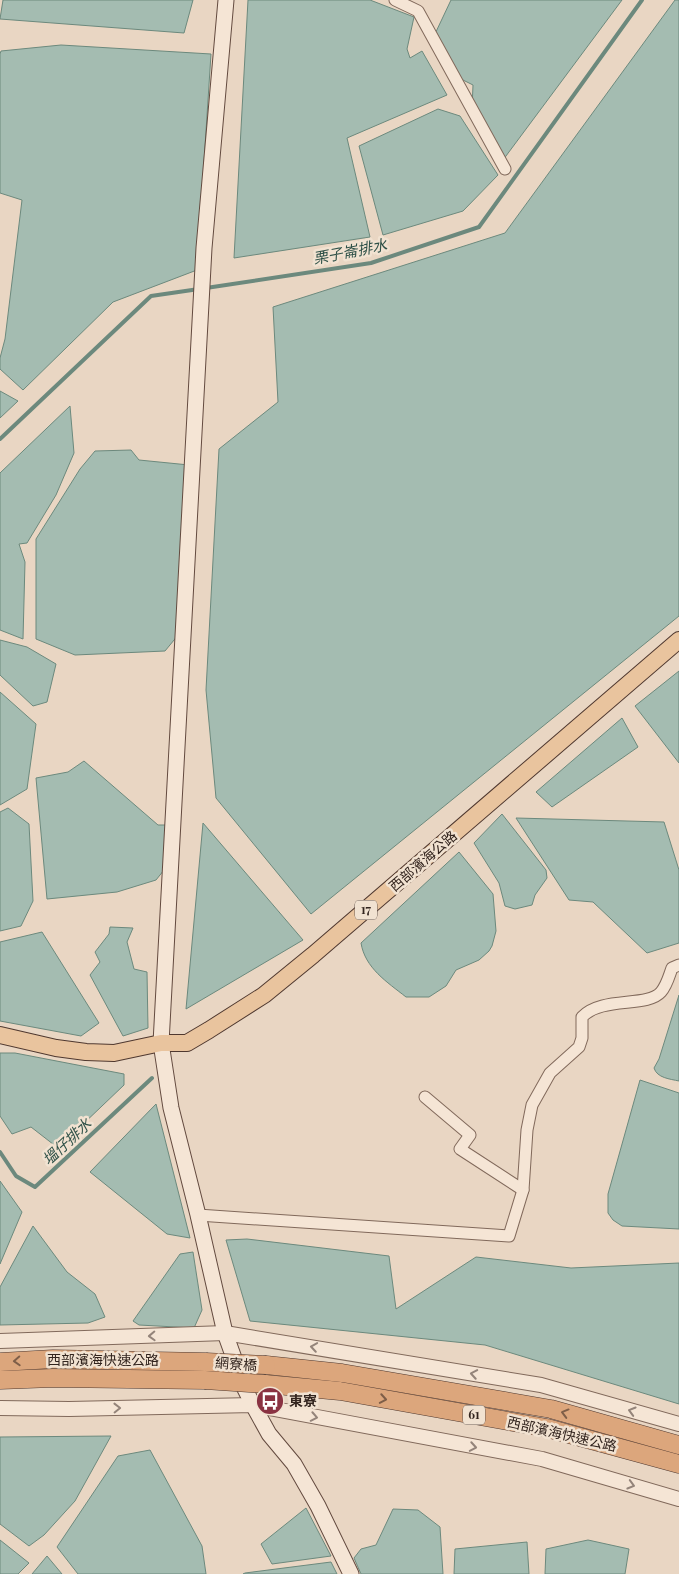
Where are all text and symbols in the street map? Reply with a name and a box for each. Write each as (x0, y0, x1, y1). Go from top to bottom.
water label: 栗子崙排水 (311, 234, 390, 268)
street label: 西部濱海公路 (385, 826, 461, 895)
road number: 17 (355, 900, 377, 920)
water label: 塭仔排水 (38, 1113, 96, 1169)
one-way arrow (148, 1330, 156, 1341)
one-way arrow (309, 1343, 318, 1353)
street label: 西部濱海快速公路 (47, 1350, 159, 1369)
street label: 網寮橋 (214, 1353, 258, 1374)
one-way arrow (13, 1356, 20, 1366)
one-way arrow (470, 1369, 479, 1379)
bus stop icon: 東寮 (255, 1386, 285, 1416)
place label: 東寮 (289, 1391, 317, 1410)
one-way arrow (379, 1393, 387, 1403)
one-way arrow (114, 1403, 122, 1413)
road number: 61 (463, 1406, 485, 1424)
one-way arrow (629, 1406, 637, 1416)
one-way arrow (561, 1409, 569, 1419)
one-way arrow (309, 1411, 318, 1421)
street label: 西部濱海快速公路 (505, 1412, 619, 1455)
one-way arrow (469, 1441, 478, 1451)
one-way arrow (627, 1479, 635, 1489)

